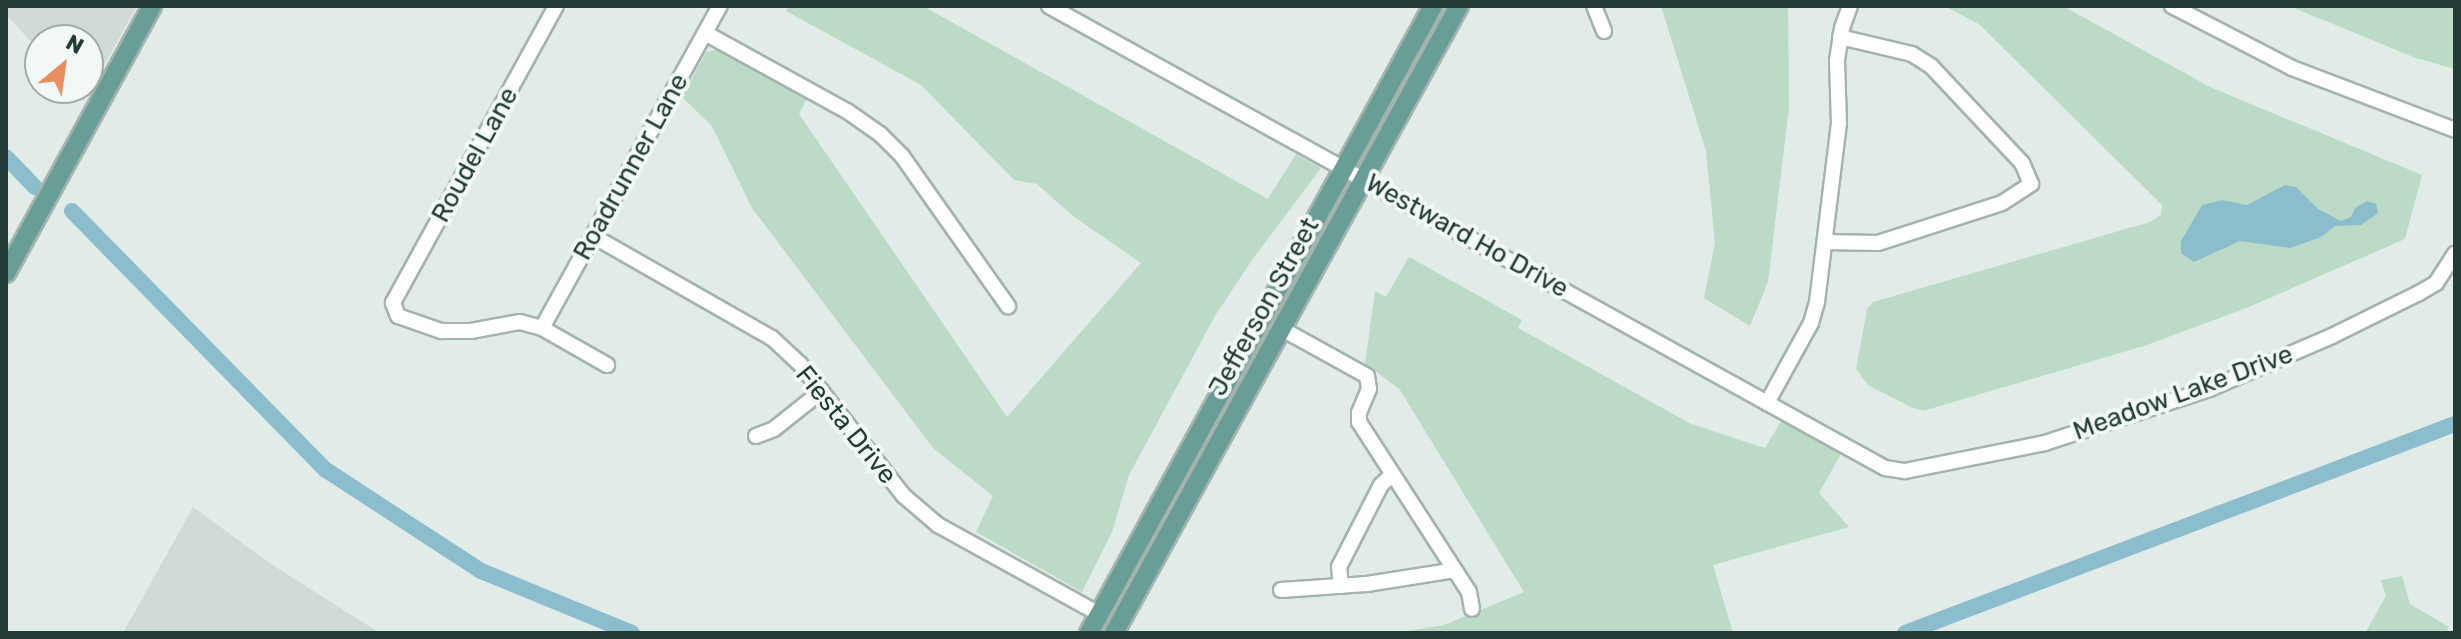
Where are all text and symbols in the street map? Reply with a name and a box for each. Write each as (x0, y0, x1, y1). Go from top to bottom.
north arrow (24, 24, 104, 104)
text: N (61, 29, 88, 60)
street label: Roadrunner Lane (567, 68, 695, 266)
street label: Roudel Lane (425, 82, 525, 228)
street label: Westward Ho Drive (1360, 167, 1574, 305)
street label: Jefferson Street (1202, 213, 1326, 401)
street label: Meadow Lake Drive (2069, 339, 2297, 447)
street label: Fiesta Drive (789, 360, 903, 490)

